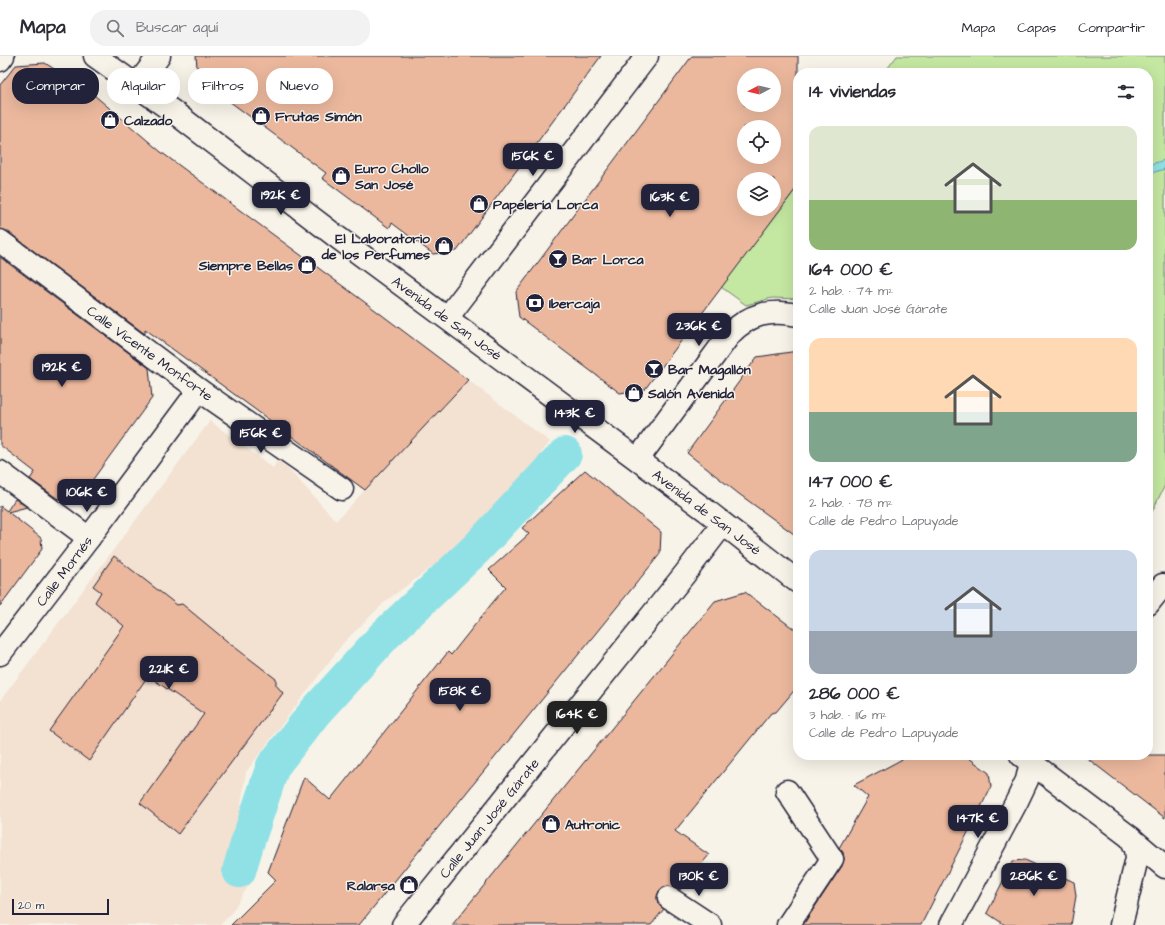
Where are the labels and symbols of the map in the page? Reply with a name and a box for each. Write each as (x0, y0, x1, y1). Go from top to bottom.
north arrow (737, 68, 781, 112)
shop icon: Frutas Simón (250, 105, 272, 127)
place label: Frutas Simón (275, 107, 362, 127)
shop icon: Calzado (99, 109, 121, 131)
place label: Calzado (124, 111, 172, 131)
pin: 156K € (500, 143, 566, 177)
place label: Euro Chollo San José (354, 159, 429, 195)
shop icon: Euro Chollo San José (330, 165, 352, 187)
pin: 192K € (248, 182, 314, 216)
pin: 163K € (637, 184, 703, 218)
shop icon: Papelería Lorca (468, 193, 490, 215)
place label: Papelería Lorca (493, 195, 599, 215)
place label: El Laboratorio de los Perfumes (321, 229, 430, 265)
shop icon: El Laboratorio de los Perfumes (433, 235, 455, 257)
bar icon: Bar Lorca (547, 248, 569, 270)
place label: Bar Lorca (572, 250, 645, 270)
shop icon: Siempre Bellas (296, 254, 318, 276)
place label: Siempre Bellas (198, 256, 293, 276)
street label: Avenida de San José (387, 272, 506, 366)
bank icon: Ibercaja (524, 292, 546, 314)
place label: Ibercaja (549, 294, 601, 314)
street label: Calle Vicente Monforte (82, 301, 217, 407)
pin: 236K € (666, 313, 732, 347)
pin: 192K € (29, 354, 95, 388)
bar icon: Bar Magallón (643, 358, 665, 380)
place label: Bar Magallón (668, 360, 751, 381)
shop icon: Salón Avenida (623, 382, 645, 404)
place label: Salón Avenida (647, 384, 735, 404)
pin: 143K € (542, 400, 608, 434)
pin: 156K € (228, 420, 294, 454)
street label: Avenida de San José (648, 465, 765, 561)
pin: 106K € (54, 479, 120, 513)
street label: Calle Mornés (32, 532, 98, 611)
pin: 221K € (136, 656, 202, 690)
pin: 158K € (427, 678, 493, 712)
pin: 164K € (544, 701, 610, 735)
street label: Calle Juan José Gárate (435, 754, 545, 883)
pin: 147K € (945, 805, 1011, 839)
shop icon: Autronic (540, 813, 562, 835)
place label: Autronic (565, 815, 620, 835)
pin: 130K € (666, 863, 732, 897)
pin: 286K € (1001, 863, 1067, 897)
shop icon: Ralarsa (398, 874, 420, 896)
place label: Ralarsa (347, 876, 396, 896)
scale bar (12, 897, 109, 916)

